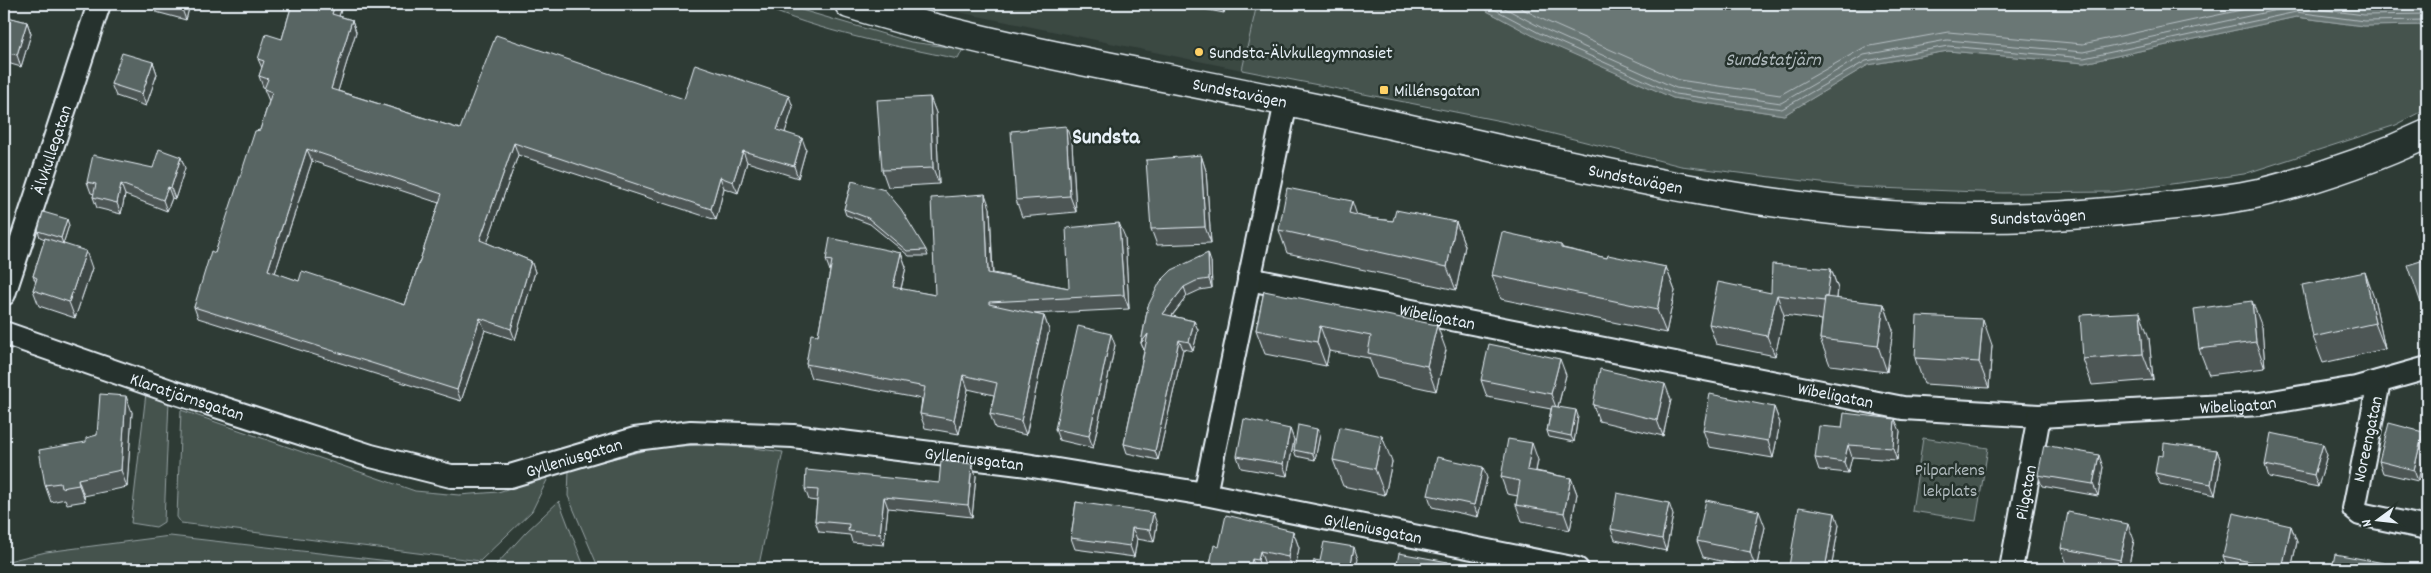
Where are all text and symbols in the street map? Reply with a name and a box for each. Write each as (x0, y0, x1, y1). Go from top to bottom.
place label: Sundsta-Älvkullegymnasiet (1209, 42, 1393, 67)
marker: Sundsta-Älvkullegymnasiet (1193, 46, 1205, 58)
water label: Sundstatjärn (1725, 48, 1822, 75)
street label: Sundstavägen (1190, 73, 1289, 117)
place label: Millénsgatan (1394, 80, 1480, 105)
marker: Millénsgatan (1378, 84, 1390, 96)
street label: Älvkullegatan (27, 102, 80, 198)
district label: Sundsta (1072, 123, 1140, 154)
street label: Sundstavägen (1586, 159, 1685, 202)
street label: Sundstavägen (1990, 204, 2087, 233)
street label: Wibeligatan (1397, 299, 1477, 338)
street label: Klaratjärnsgatan (126, 368, 247, 429)
street label: Wibeligatan (1795, 377, 1875, 417)
street label: Wibeligatan (2199, 392, 2278, 422)
street label: Noreengatan (2348, 394, 2391, 485)
street label: Gylleniusgatan (523, 433, 626, 486)
street label: Gylleniusgatan (923, 442, 1025, 479)
park label: Pilparkens lekplats (1915, 459, 1985, 505)
street label: Pilgatan (2010, 463, 2045, 522)
north arrow (2354, 496, 2404, 546)
street label: Gylleniusgatan (1321, 508, 1424, 552)
text: N (2357, 517, 2378, 529)

